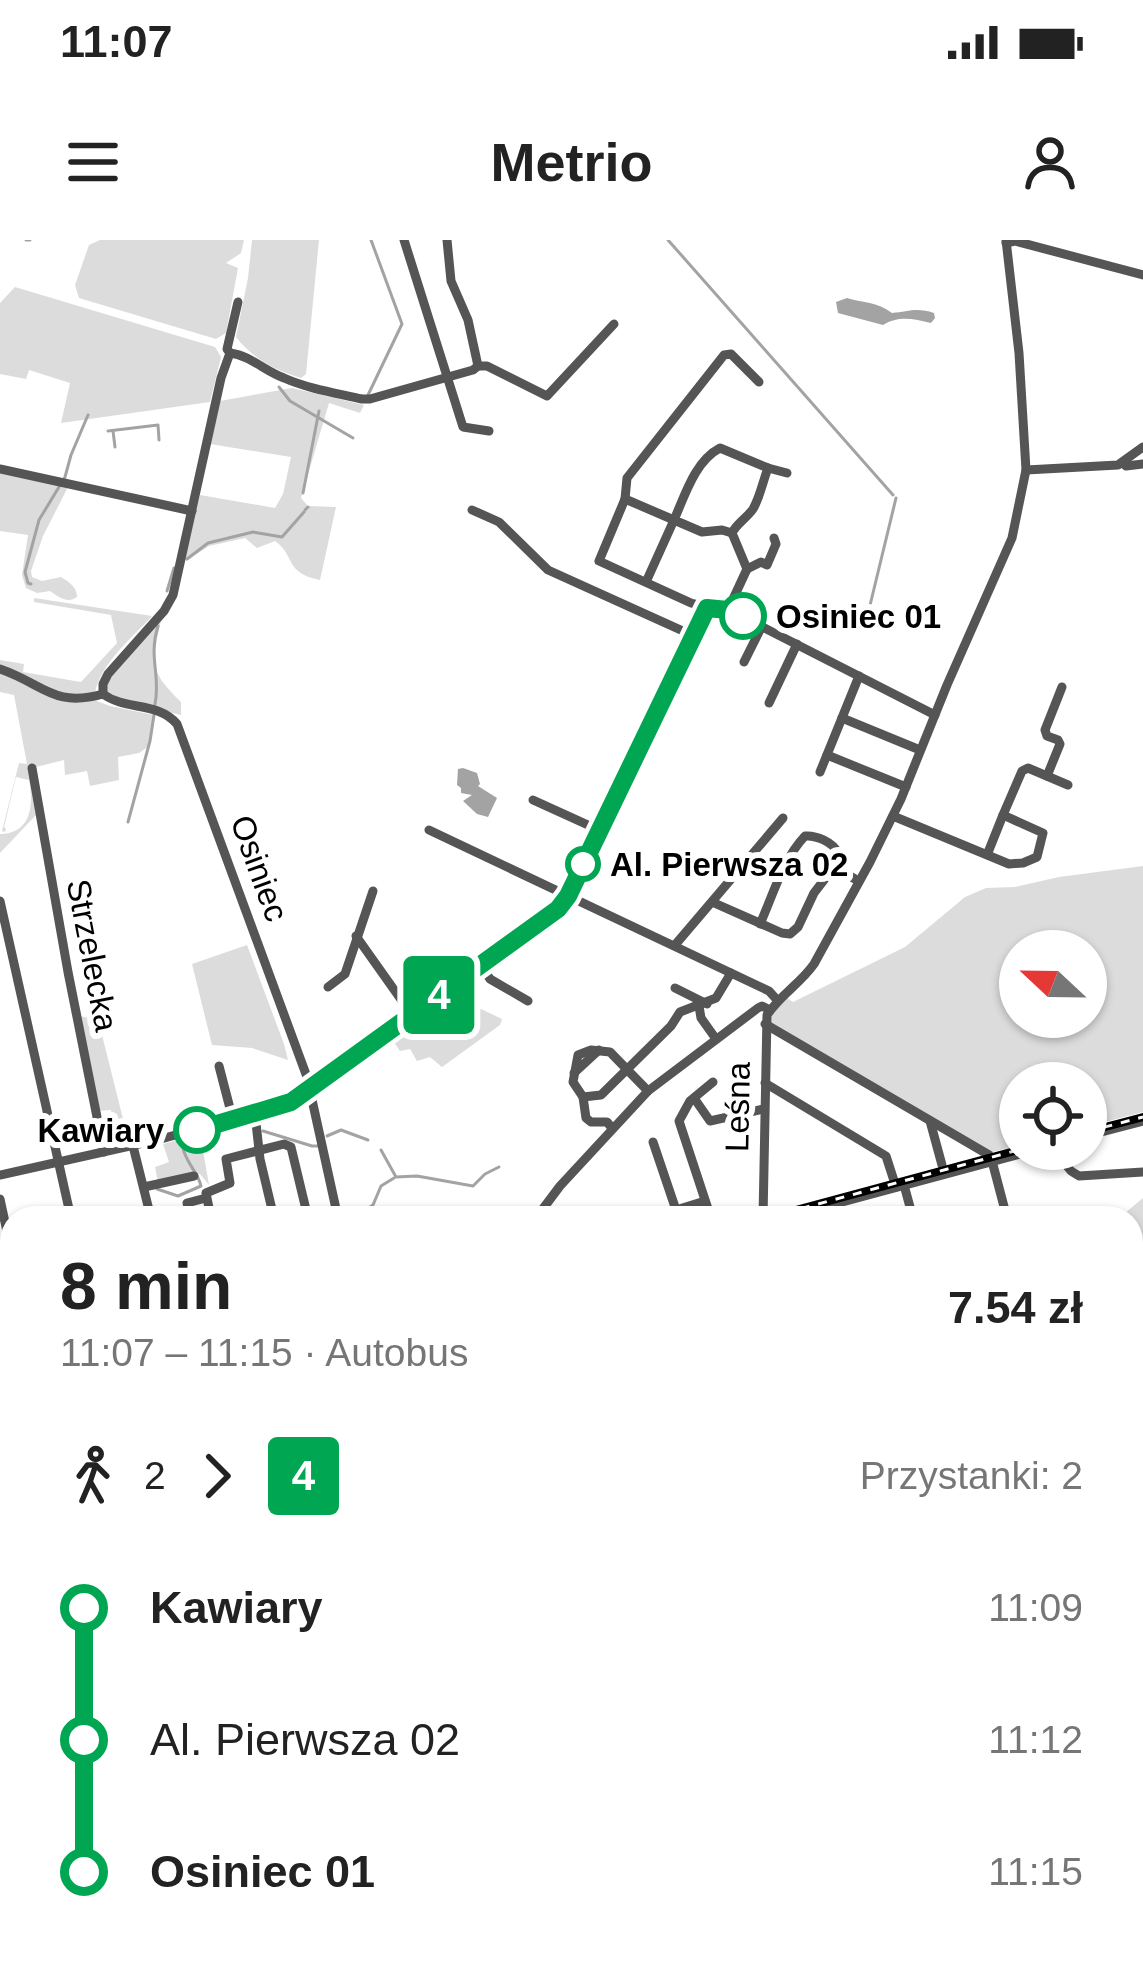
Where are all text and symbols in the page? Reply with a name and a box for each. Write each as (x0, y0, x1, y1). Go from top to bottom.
text: 11:07 (60, 16, 173, 67)
icon: menu (60, 129, 126, 195)
icon: person (1017, 129, 1083, 195)
text: Metrio (491, 132, 653, 192)
marker: Osiniec 01 (721, 594, 765, 638)
place label: Osiniec 01 (776, 598, 941, 635)
street label: Osiniec (223, 810, 296, 926)
place label: Al. Pierwsza 02 (610, 846, 848, 883)
marker: Al. Pierwsza 02 (567, 848, 599, 880)
street label: Strzelecka (60, 876, 125, 1035)
north arrow (999, 930, 1107, 1038)
map controls (999, 930, 1107, 1170)
line badge: 4 (400, 956, 478, 1034)
text: 4 (427, 971, 451, 1018)
street label: Leśna (718, 1061, 757, 1152)
button: locate (999, 1062, 1107, 1170)
marker: Kawiary (175, 1108, 219, 1152)
place label: Kawiary (37, 1112, 165, 1149)
text: 8 min (60, 1249, 232, 1323)
text: 7.54 zł (948, 1282, 1083, 1333)
text: 11:07 – 11:15 · Autobus (60, 1331, 468, 1374)
icon: walk (60, 1443, 126, 1509)
icon: forward (184, 1443, 250, 1509)
text: 4 (292, 1452, 315, 1499)
text: 2 (144, 1454, 166, 1497)
text: Przystanki: 2 (860, 1454, 1083, 1497)
text: Kawiary (150, 1582, 323, 1633)
text: 11:09 (988, 1586, 1083, 1629)
text: Al. Pierwsza 02 (150, 1714, 460, 1765)
text: 11:12 (988, 1718, 1083, 1761)
text: Osiniec 01 (150, 1846, 375, 1897)
text: 11:15 (988, 1850, 1083, 1893)

